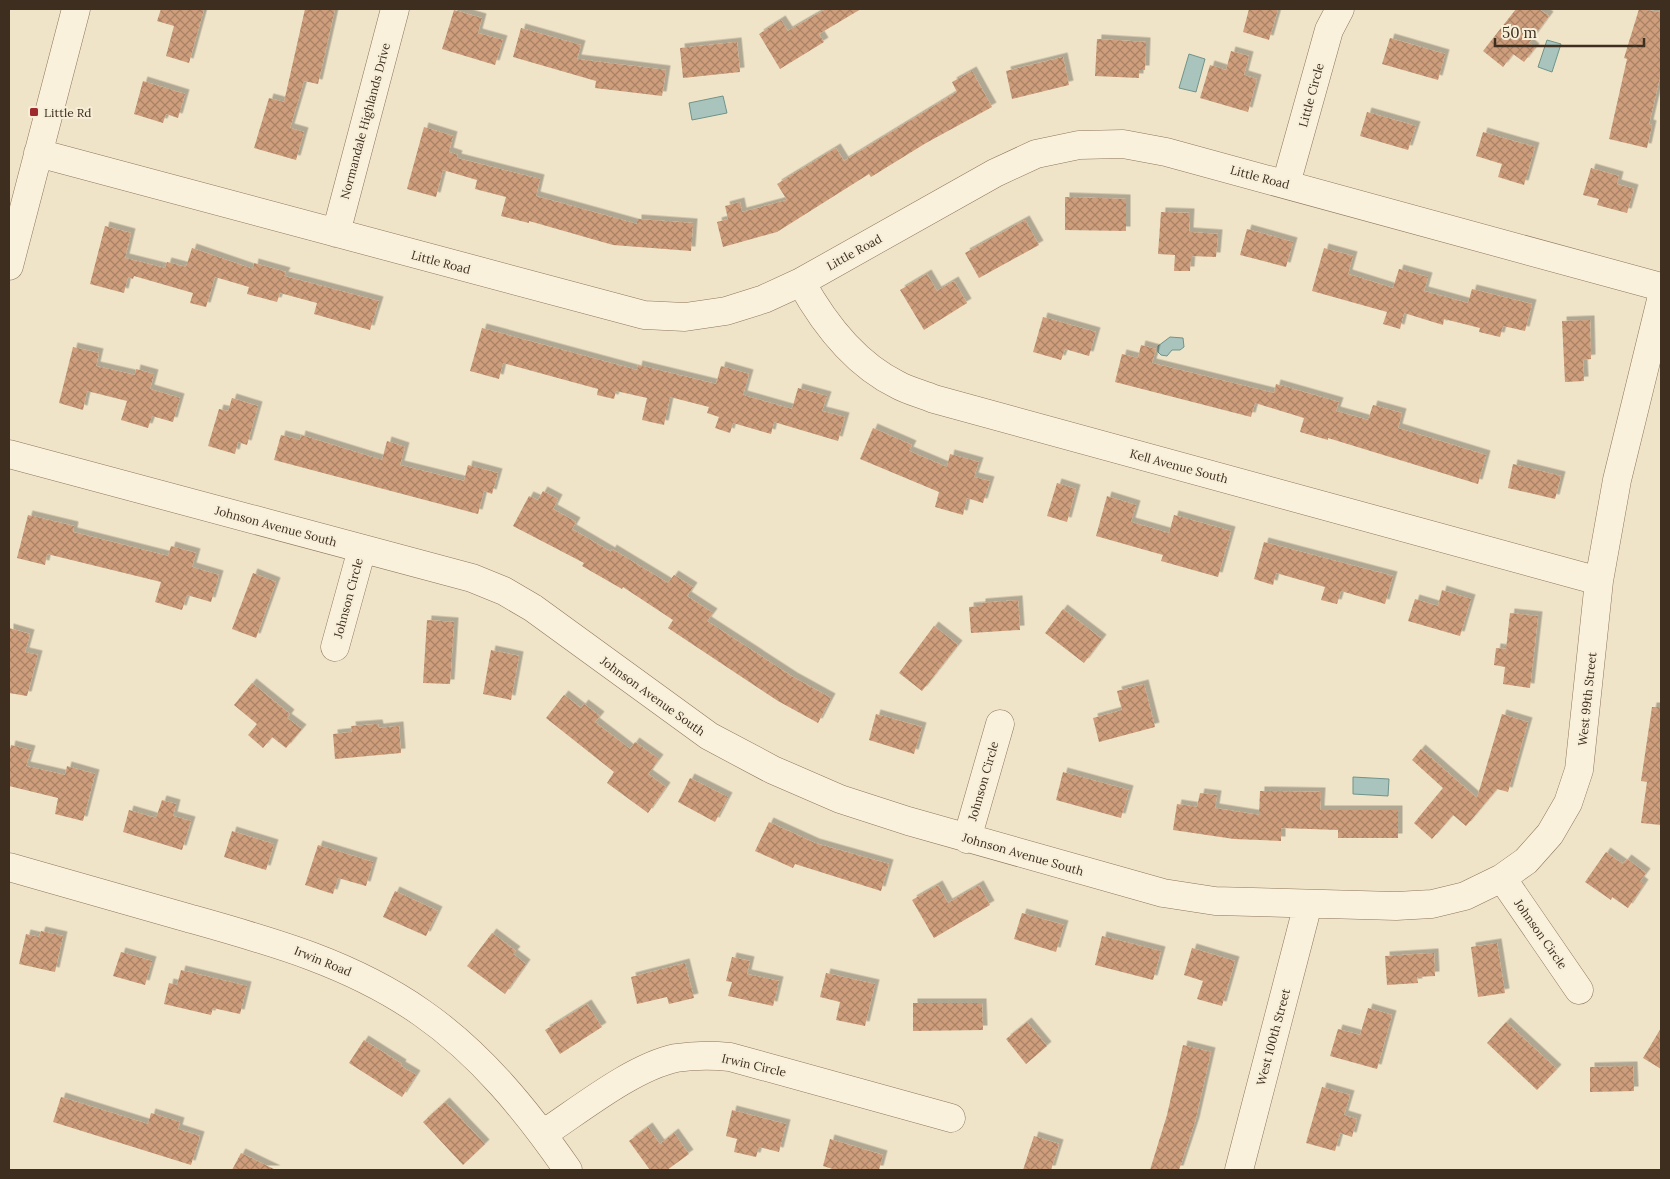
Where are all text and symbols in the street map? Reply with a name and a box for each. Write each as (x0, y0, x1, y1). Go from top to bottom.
scale bar (1495, 15, 1644, 47)
text: 50 m (1502, 23, 1537, 42)
street label: Normandale Highlands Drive (337, 41, 393, 201)
street label: Little Circle (1295, 61, 1327, 129)
place label: Little Rd (44, 105, 91, 120)
marker: Little Rd (28, 106, 40, 118)
street label: Little Road (1229, 162, 1291, 192)
street label: Little Road (824, 231, 884, 273)
street label: Little Road (410, 247, 472, 277)
street label: Kell Avenue South (1128, 446, 1230, 486)
street label: Johnson Avenue South (212, 502, 339, 550)
street label: Johnson Circle (330, 556, 366, 640)
street label: West 99th Street (1575, 651, 1599, 747)
street label: Johnson Avenue South (597, 652, 708, 739)
street label: Johnson Circle (964, 739, 1002, 823)
street label: Johnson Avenue South (960, 829, 1085, 879)
street label: Johnson Circle (1511, 895, 1571, 972)
street label: Irwin Road (292, 943, 354, 979)
street label: West 100th Street (1253, 987, 1293, 1087)
street label: Irwin Circle (720, 1050, 788, 1080)

